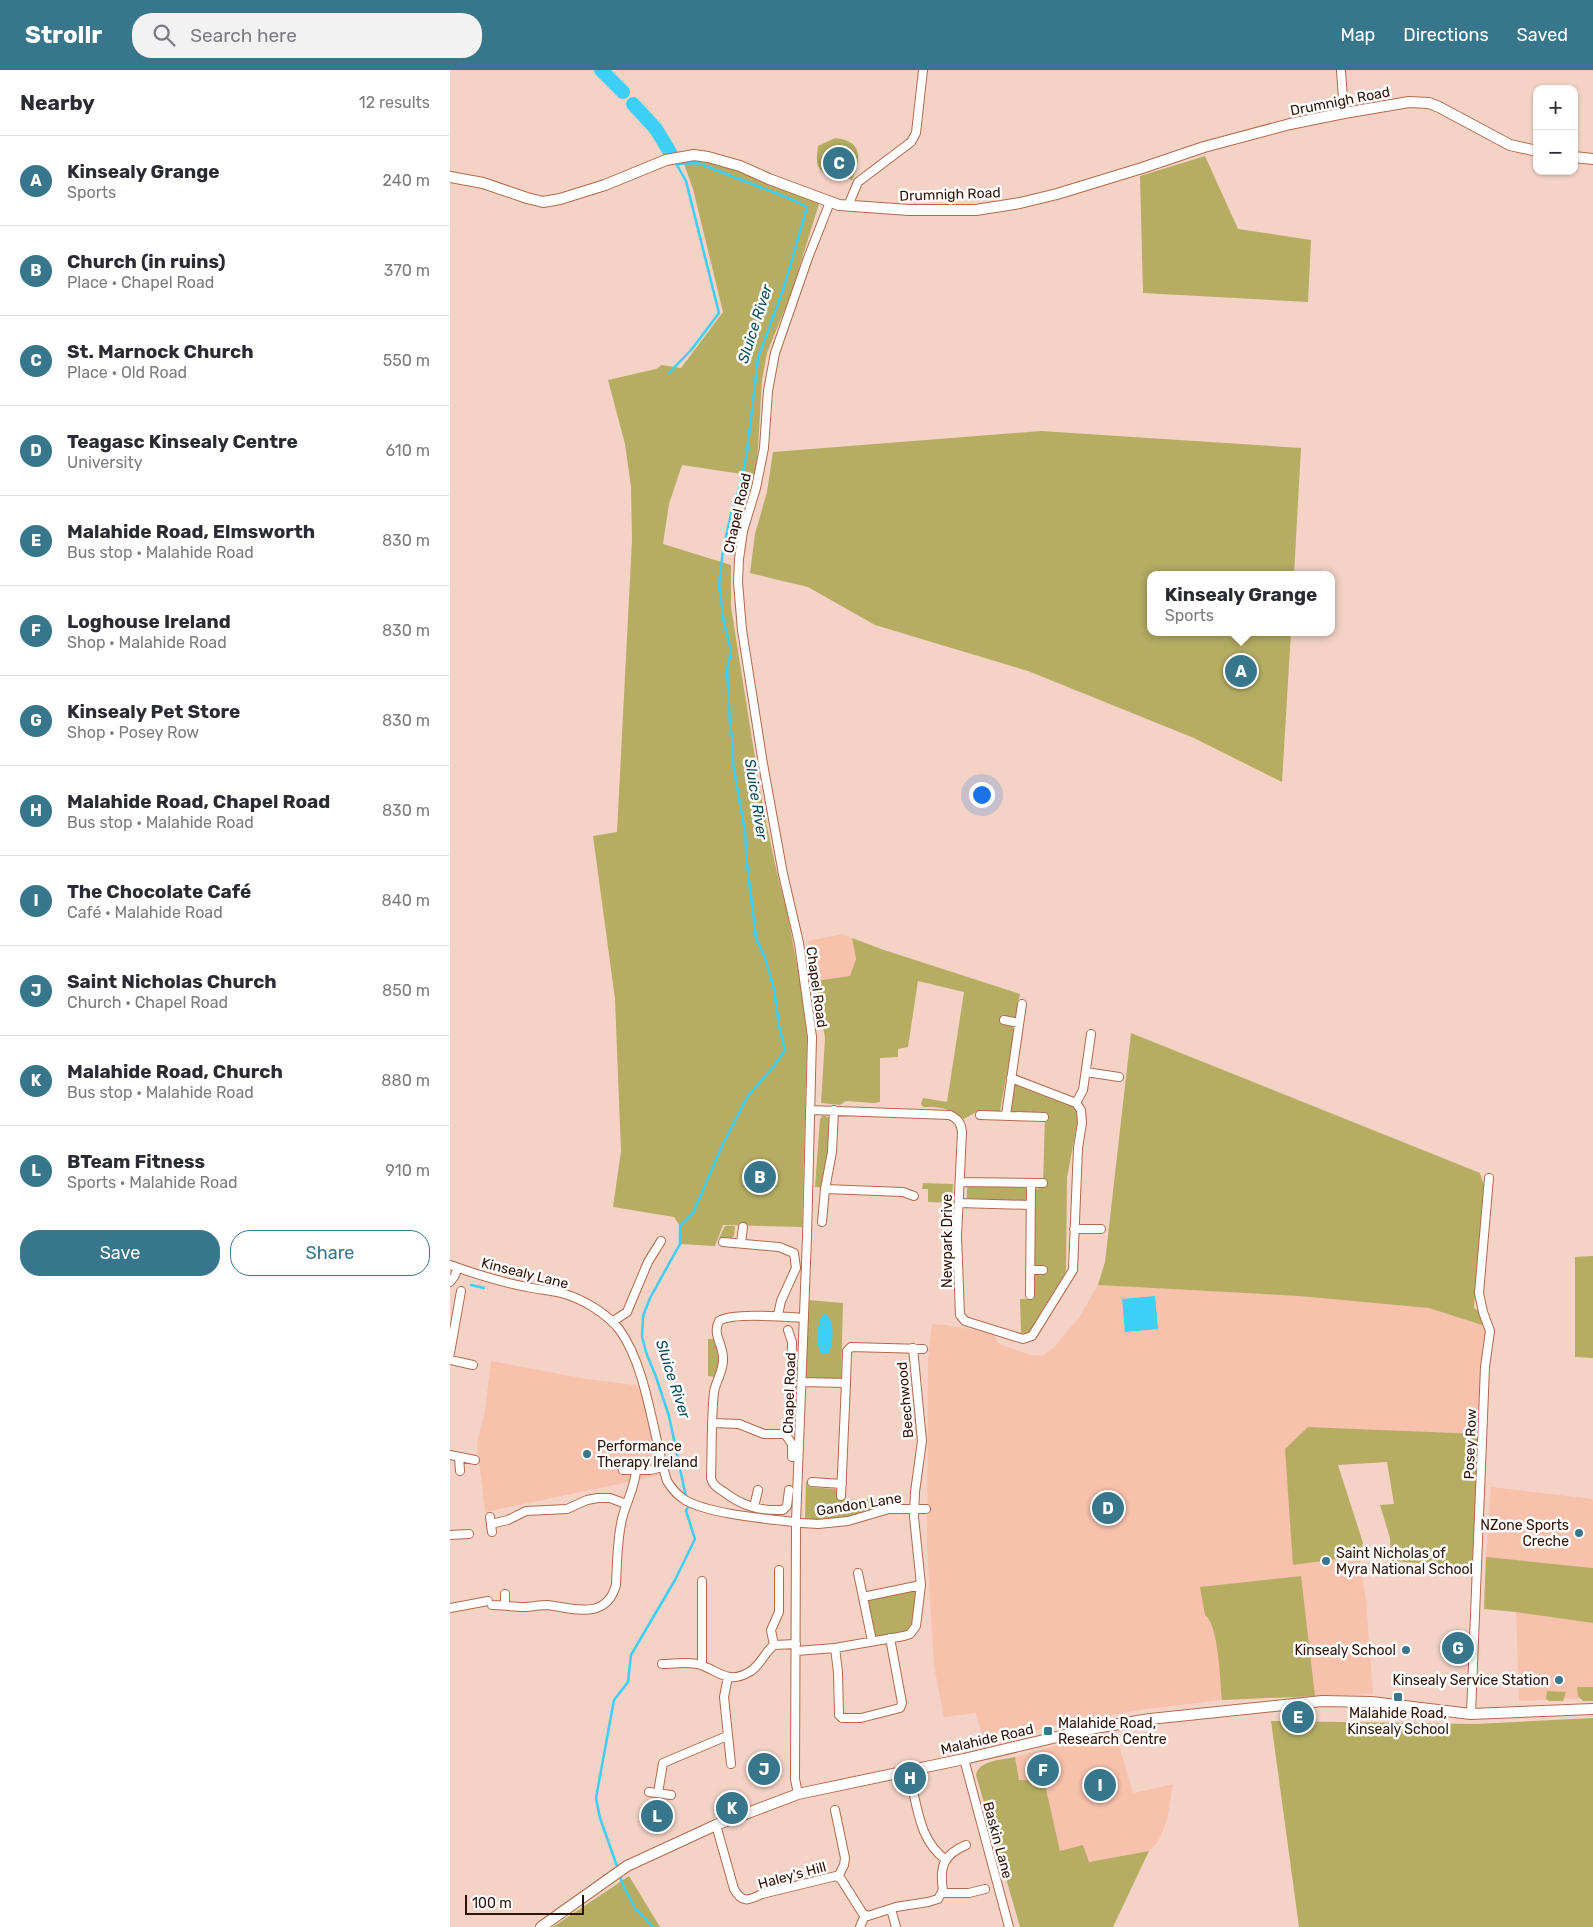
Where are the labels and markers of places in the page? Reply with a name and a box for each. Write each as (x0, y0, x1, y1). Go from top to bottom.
pin: C (823, 144, 855, 182)
pin: A (1225, 652, 1257, 690)
pin: B (744, 1158, 776, 1196)
place label: Performance Therapy Ireland (597, 1438, 698, 1471)
marker: Performance Therapy Ireland (581, 1448, 593, 1460)
pin: D (1092, 1489, 1124, 1527)
place label: NZone Sports Creche (1480, 1517, 1569, 1550)
marker: NZone Sports Creche (1573, 1527, 1585, 1539)
place label: Saint Nicholas of Myra National School (1336, 1545, 1473, 1578)
marker: Saint Nicholas of Myra National School (1320, 1555, 1332, 1567)
pin: G (1442, 1629, 1474, 1667)
place label: Kinsealy School (1294, 1642, 1396, 1659)
marker: Kinsealy School (1400, 1644, 1412, 1656)
place label: Kinsealy Service Station (1393, 1672, 1549, 1689)
marker: Kinsealy Service Station (1553, 1674, 1565, 1686)
marker: Malahide Road, Kinsealy School (1392, 1691, 1404, 1703)
pin: E (1282, 1698, 1314, 1736)
place label: Malahide Road, Kinsealy School (1347, 1705, 1449, 1738)
place label: Malahide Road, Research Centre (1058, 1715, 1167, 1748)
marker: Malahide Road, Research Centre (1042, 1725, 1054, 1737)
pin: J (748, 1750, 780, 1788)
pin: F (1027, 1751, 1059, 1789)
pin: H (894, 1759, 926, 1797)
pin: I (1084, 1766, 1116, 1804)
pin: K (716, 1789, 748, 1827)
pin: L (641, 1797, 673, 1835)

